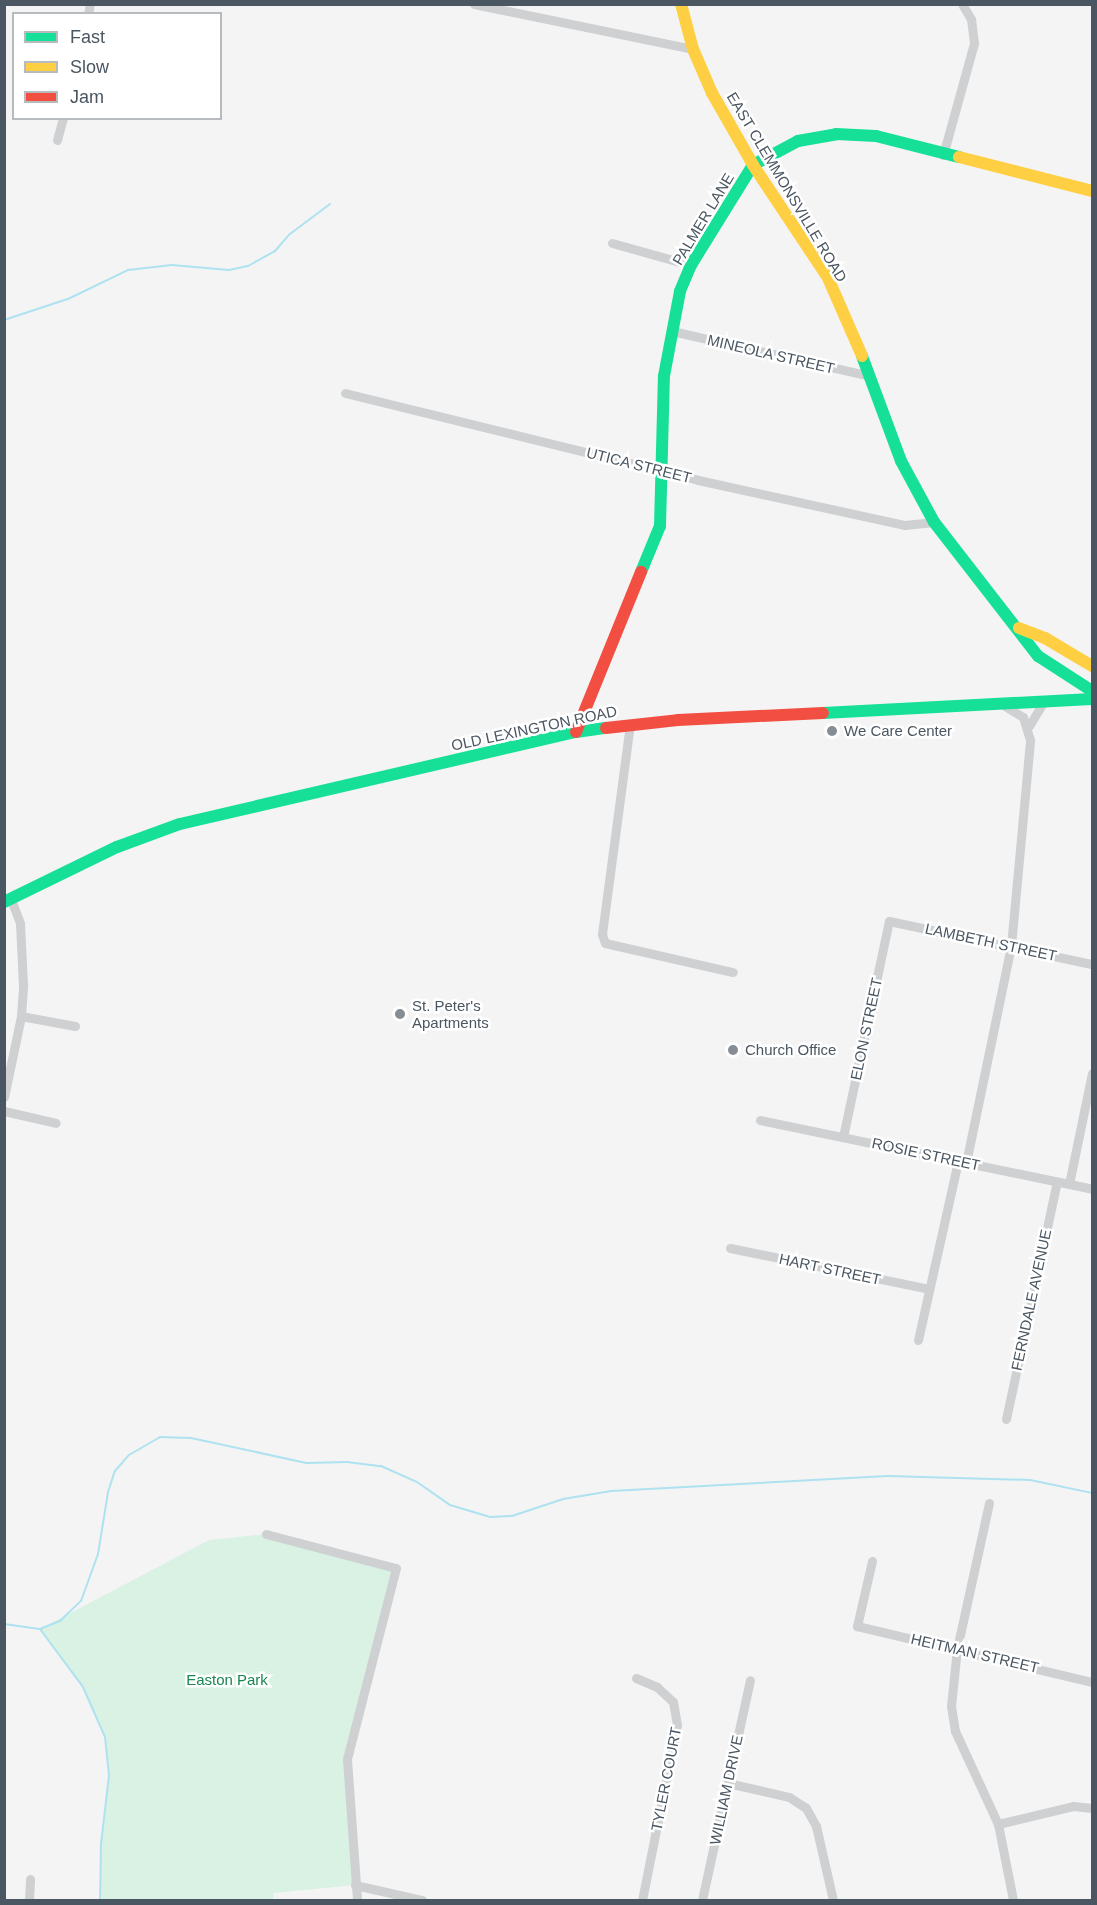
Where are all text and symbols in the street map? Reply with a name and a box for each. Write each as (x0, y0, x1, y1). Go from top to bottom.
legend (12, 12, 222, 120)
text: Fast (70, 27, 105, 47)
text: Slow (70, 57, 109, 77)
text: Jam (70, 87, 104, 107)
street label: EAST CLEMMONSVILLE ROAD (723, 89, 851, 285)
street label: PALMER LANE (669, 170, 737, 268)
street label: MINEOLA STREET (705, 331, 837, 377)
street label: UTICA STREET (584, 443, 694, 487)
street label: OLD LEXINGTON ROAD (450, 702, 618, 754)
place label: We Care Center (844, 722, 952, 740)
marker: We Care Center (825, 724, 839, 738)
street label: LAMBETH STREET (924, 919, 1058, 965)
street label: ELON STREET (846, 976, 886, 1082)
place label: St. Peter's Apartments (412, 996, 489, 1031)
marker: St. Peter's Apartments (393, 1007, 407, 1021)
place label: Church Office (745, 1041, 836, 1059)
marker: Church Office (726, 1043, 740, 1057)
street label: ROSIE STREET (870, 1134, 982, 1174)
street label: FERNDALE AVENUE (1007, 1227, 1055, 1373)
street label: HART STREET (777, 1249, 883, 1289)
street label: HEITMAN STREET (909, 1630, 1041, 1676)
park label: Easton Park (186, 1671, 268, 1689)
street label: TYLER COURT (647, 1725, 685, 1833)
street label: WILLIAM DRIVE (706, 1734, 746, 1846)

